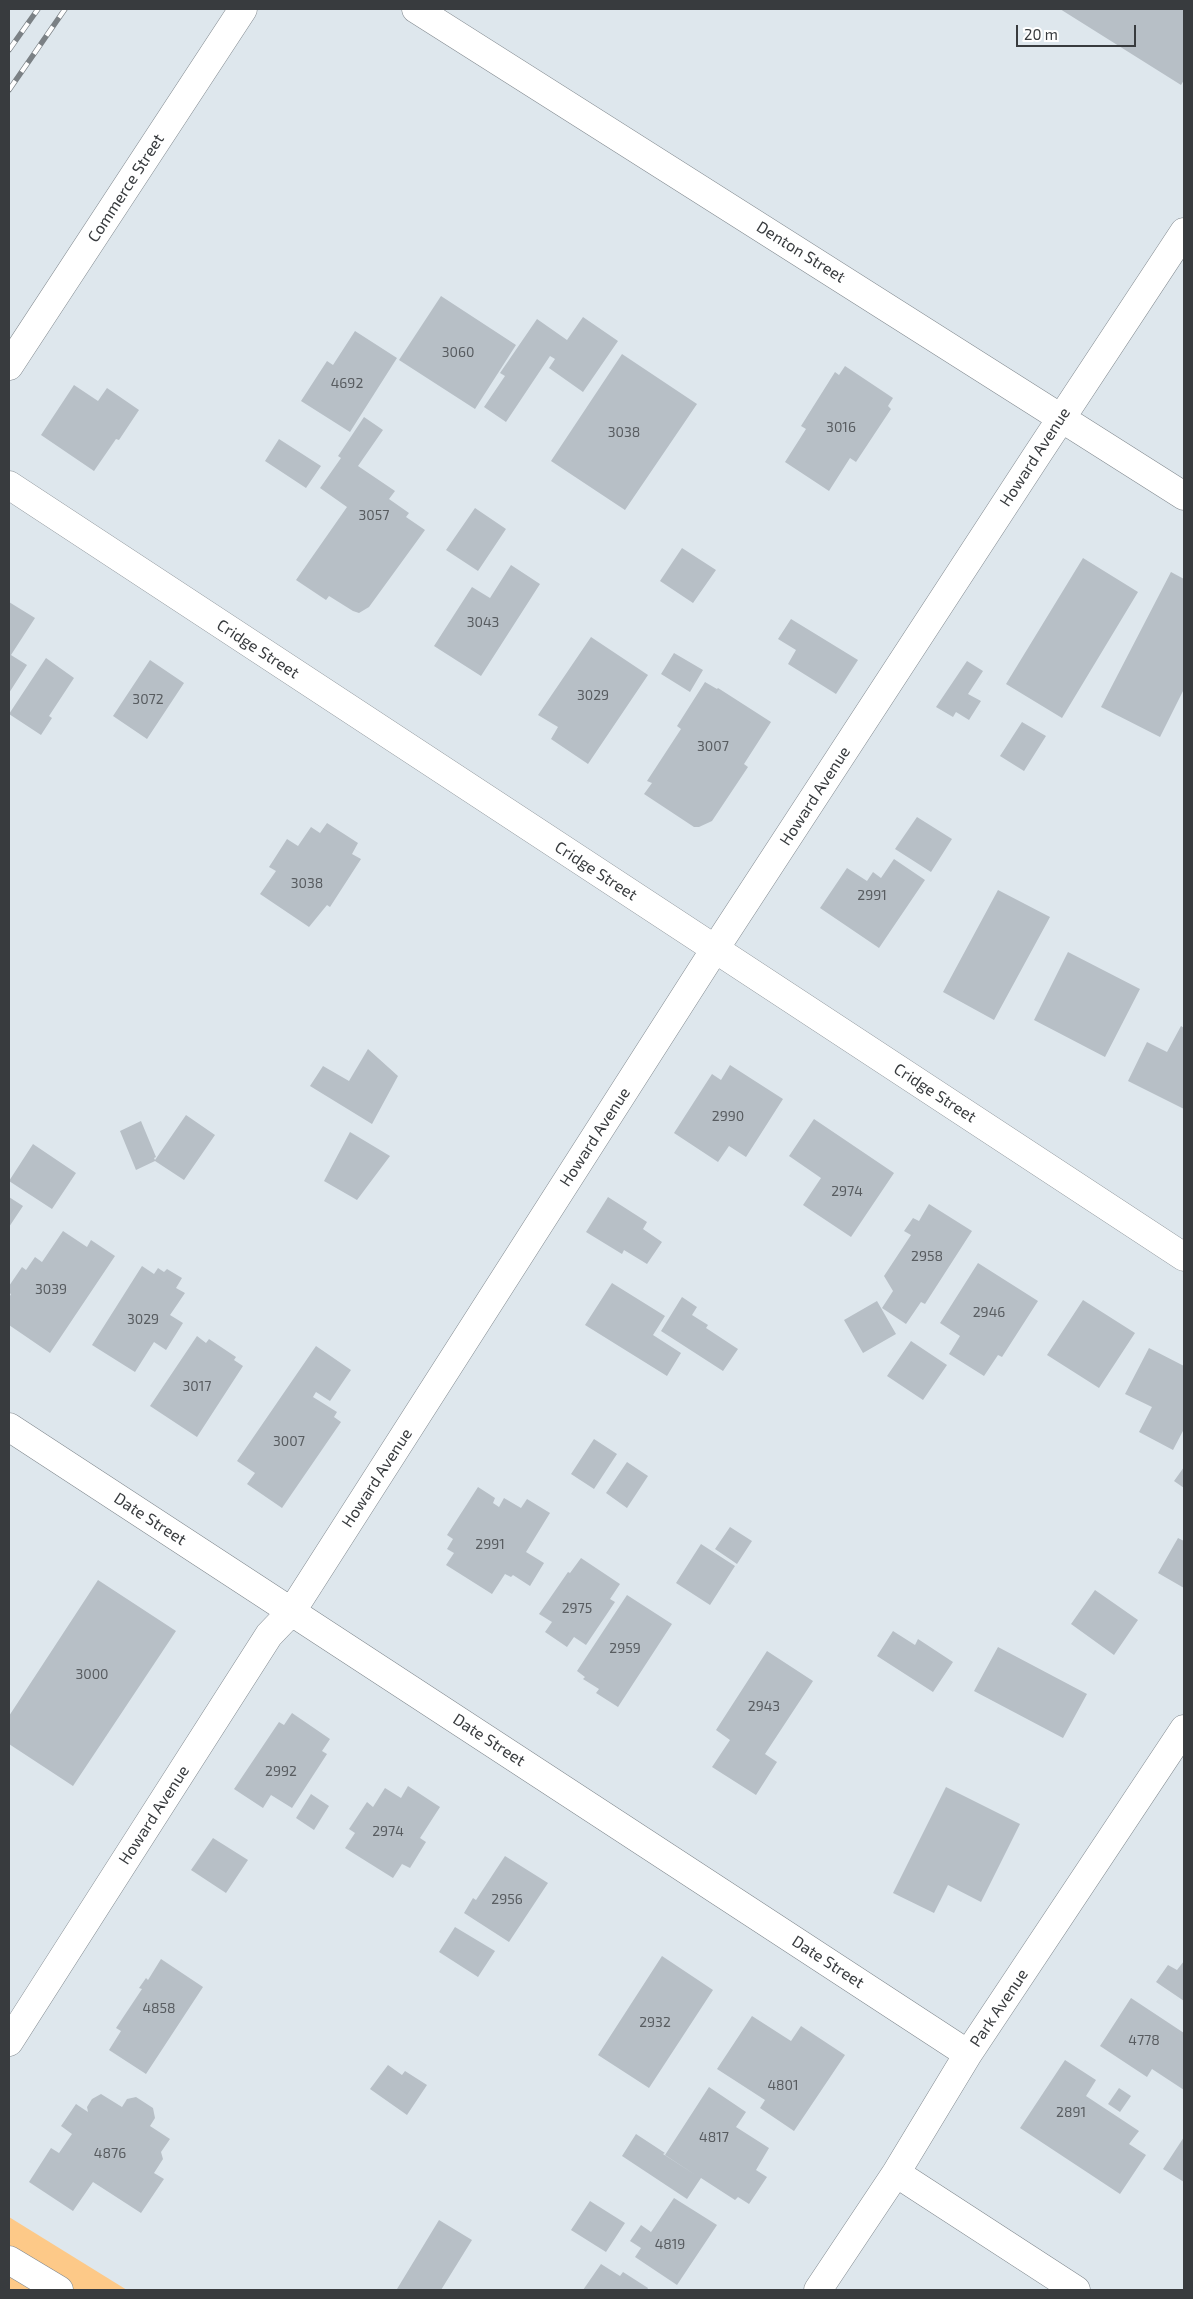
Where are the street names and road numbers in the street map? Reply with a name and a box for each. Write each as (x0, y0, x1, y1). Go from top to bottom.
street label: Commerce Street (84, 130, 168, 246)
street label: Denton Street (753, 217, 849, 287)
street label: Howard Avenue (996, 404, 1074, 510)
street label: Cridge Street (213, 615, 303, 683)
street label: Howard Avenue (776, 743, 854, 849)
street label: Cridge Street (551, 837, 641, 905)
street label: Cridge Street (890, 1059, 980, 1127)
street label: Howard Avenue (556, 1084, 634, 1190)
street label: Howard Avenue (338, 1425, 416, 1531)
street label: Date Street (110, 1489, 190, 1549)
street label: Date Street (449, 1710, 529, 1770)
street label: Howard Avenue (115, 1762, 193, 1868)
street label: Date Street (788, 1932, 868, 1992)
street label: Park Avenue (966, 1965, 1032, 2051)

